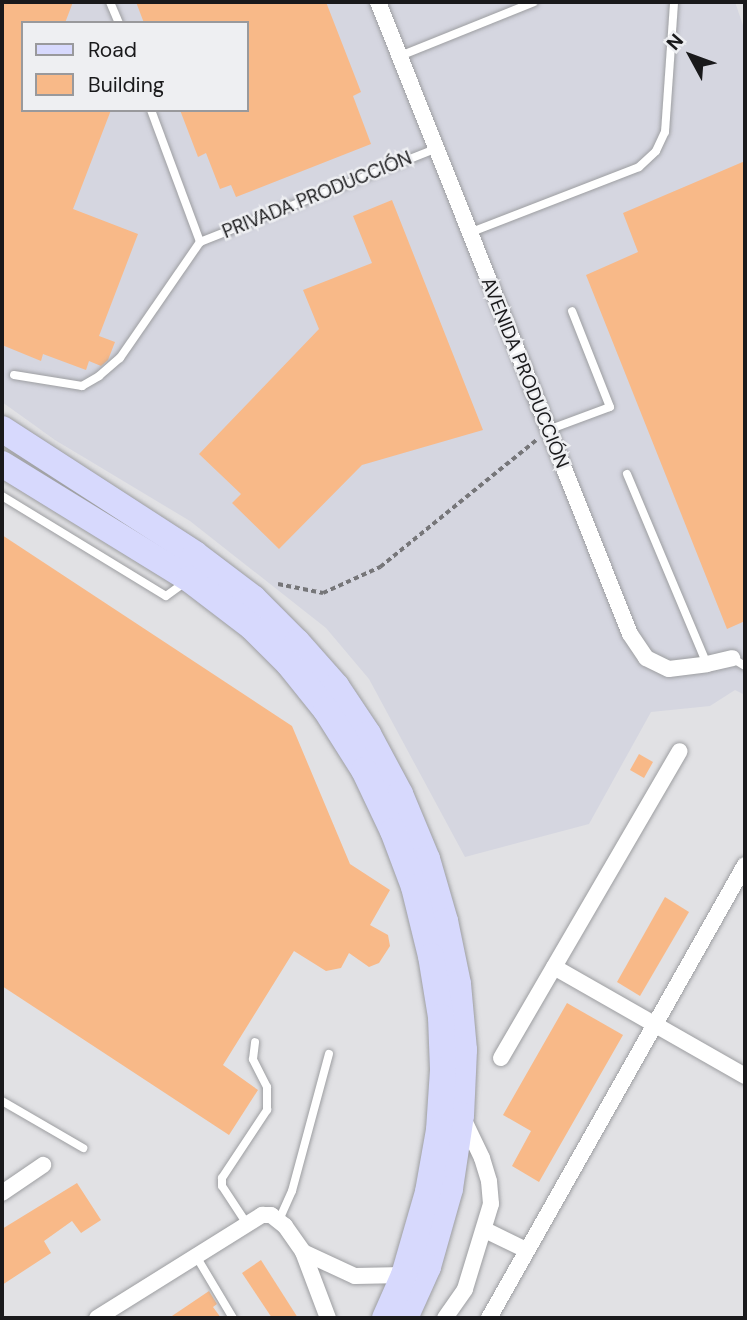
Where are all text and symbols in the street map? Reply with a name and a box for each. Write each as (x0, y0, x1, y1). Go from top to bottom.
legend (21, 21, 248, 112)
north arrow (656, 21, 726, 91)
text: N (661, 28, 689, 55)
text: Road (88, 36, 137, 64)
text: Building (88, 71, 164, 99)
street label: PRIVADA PRODUCCIÓN (219, 147, 415, 243)
street label: AVENIDA PRODUCCIÓN (476, 274, 574, 472)

